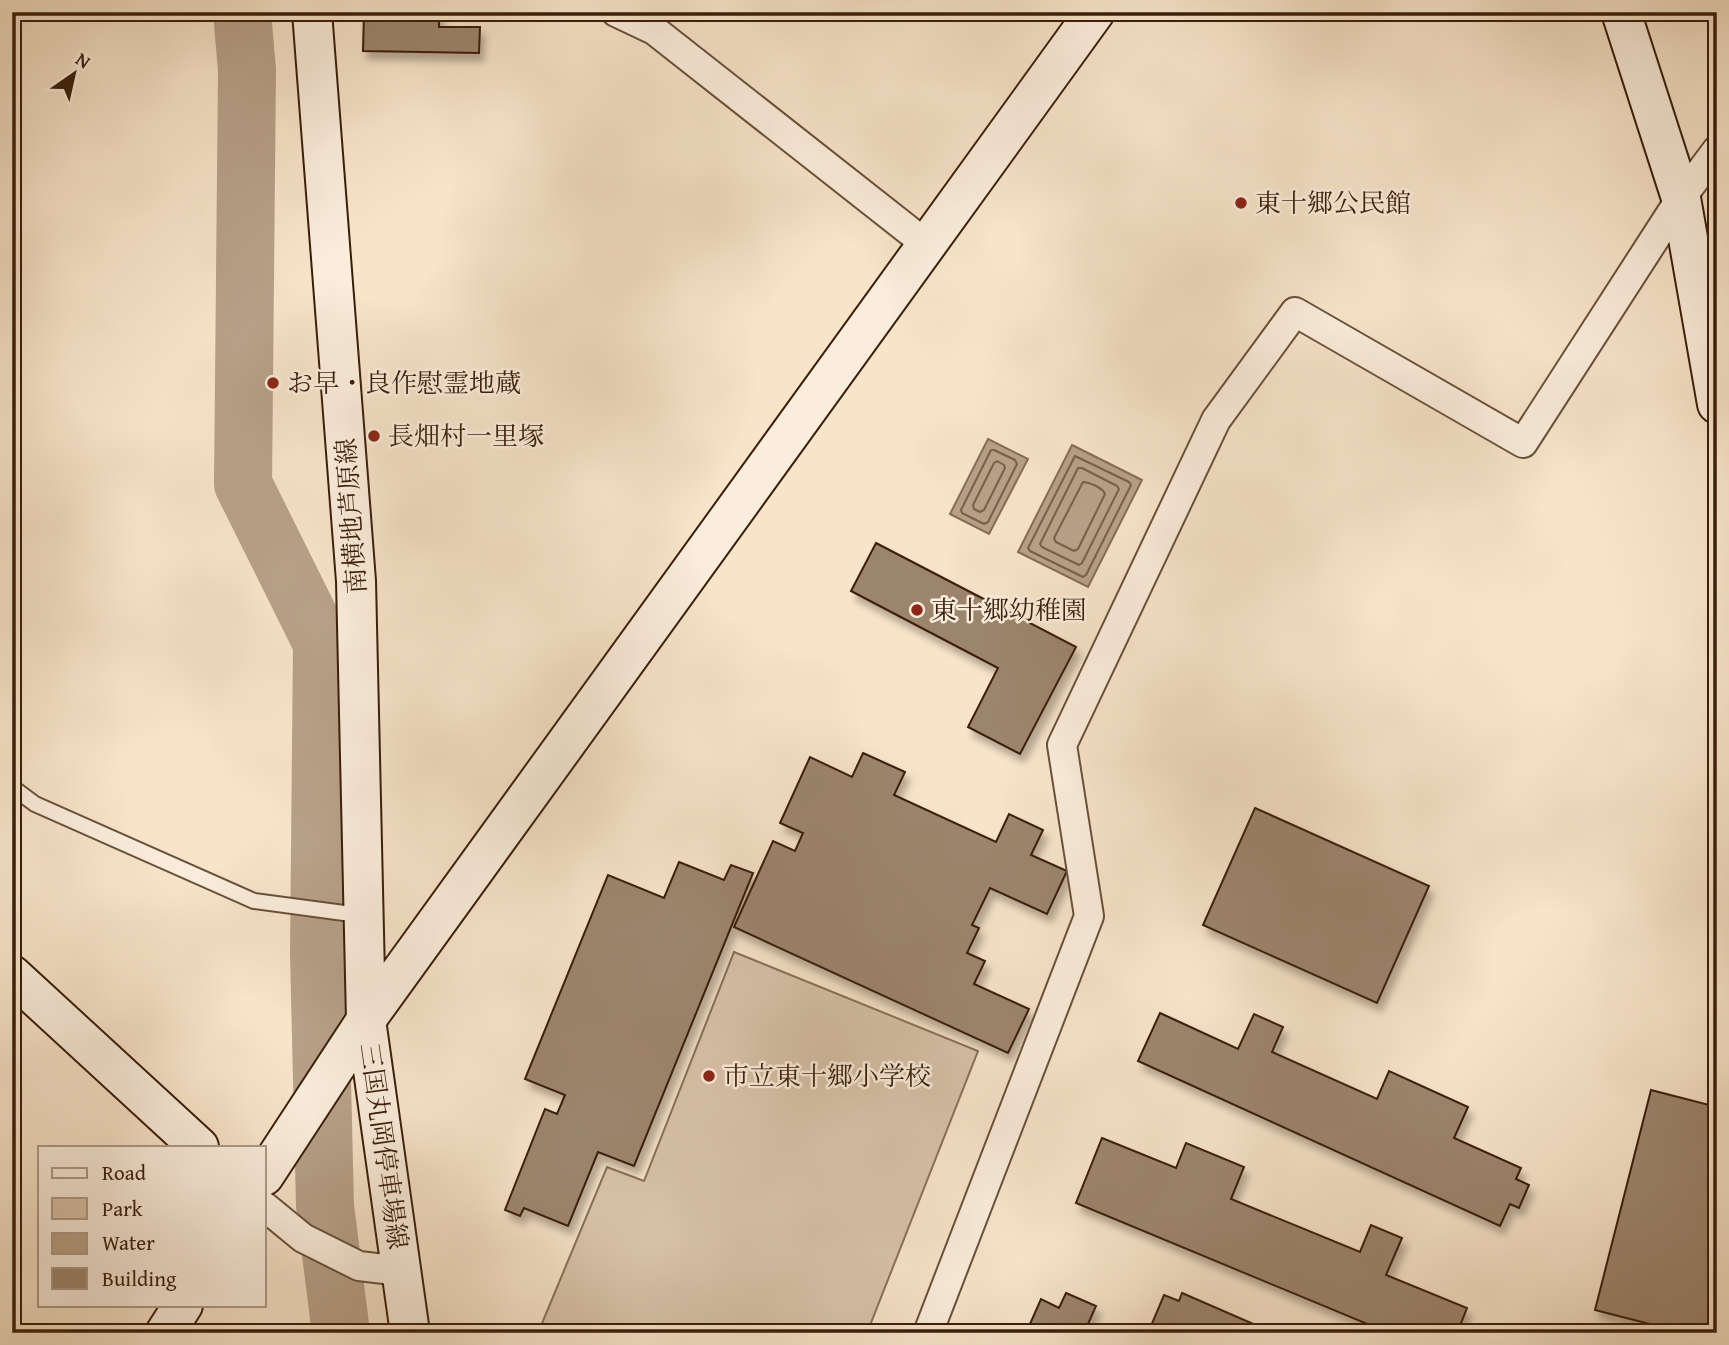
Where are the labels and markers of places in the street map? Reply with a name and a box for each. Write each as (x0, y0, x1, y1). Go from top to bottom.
place label: 東十郷公民館 (1255, 183, 1411, 222)
marker: 東十郷公民館 (1233, 195, 1249, 211)
place label: お早・良作慰霊地蔵 (287, 363, 521, 402)
marker: お早・良作慰霊地蔵 (265, 375, 281, 391)
place label: 長畑村一里塚 (388, 416, 544, 455)
marker: 長畑村一里塚 (366, 428, 382, 444)
place label: 東十郷幼稚園 (931, 590, 1087, 629)
marker: 東十郷幼稚園 (909, 602, 925, 618)
place label: 市立東十郷小学校 (723, 1056, 931, 1095)
marker: 市立東十郷小学校 (701, 1068, 717, 1084)

